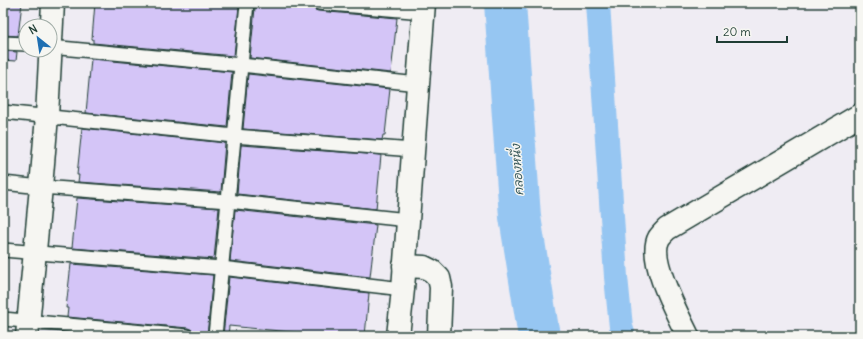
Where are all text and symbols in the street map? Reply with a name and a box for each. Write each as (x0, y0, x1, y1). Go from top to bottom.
north arrow (18, 18, 58, 58)
scale bar (717, 18, 787, 44)
text: N (26, 21, 40, 37)
text: 20 m (723, 24, 751, 39)
water label: คลองหนึ่ง (505, 142, 526, 196)

